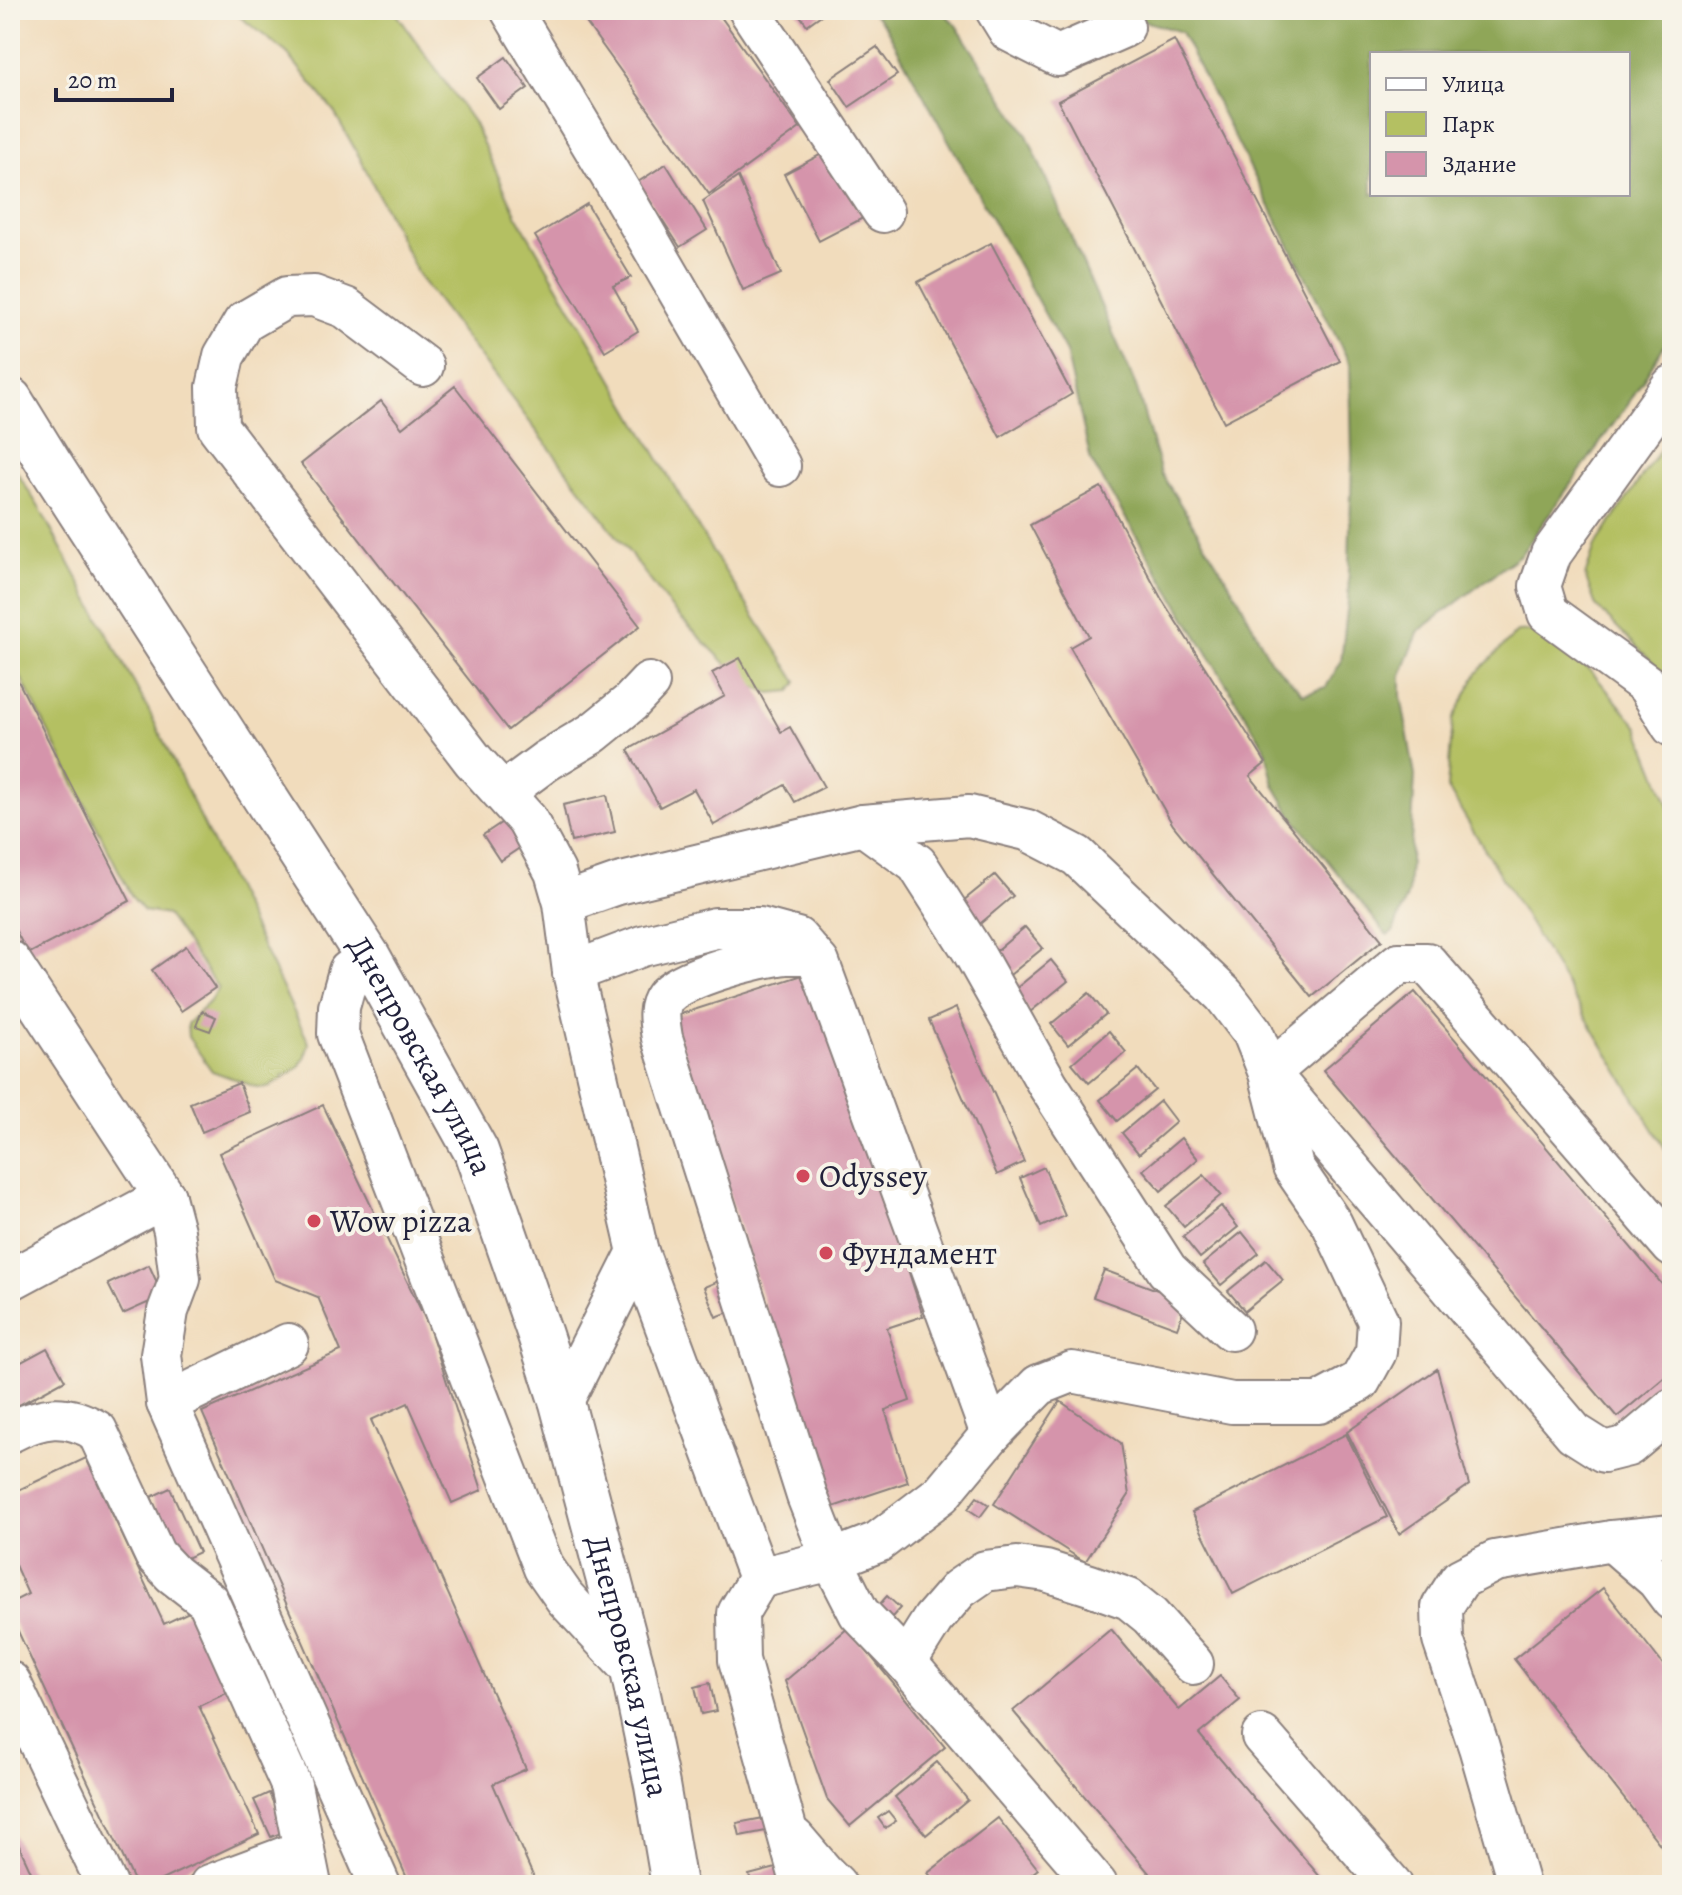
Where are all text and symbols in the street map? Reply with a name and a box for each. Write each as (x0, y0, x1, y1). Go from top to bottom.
scale bar (56, 52, 172, 102)
legend (1370, 52, 1630, 196)
text: 20 m (68, 64, 117, 96)
text: Улица (1442, 68, 1505, 100)
text: Парк (1442, 108, 1495, 140)
text: Здание (1442, 148, 1517, 180)
street label: Днепровская улица (337, 926, 505, 1181)
place label: Odyssey (819, 1154, 928, 1198)
marker: Odyssey (794, 1167, 812, 1185)
place label: Wow pizza (329, 1199, 472, 1243)
marker: Wow pizza (305, 1212, 323, 1230)
place label: Фундамент (842, 1231, 997, 1275)
marker: Фундамент (817, 1244, 835, 1262)
street label: Днепровская улица (576, 1530, 681, 1801)

